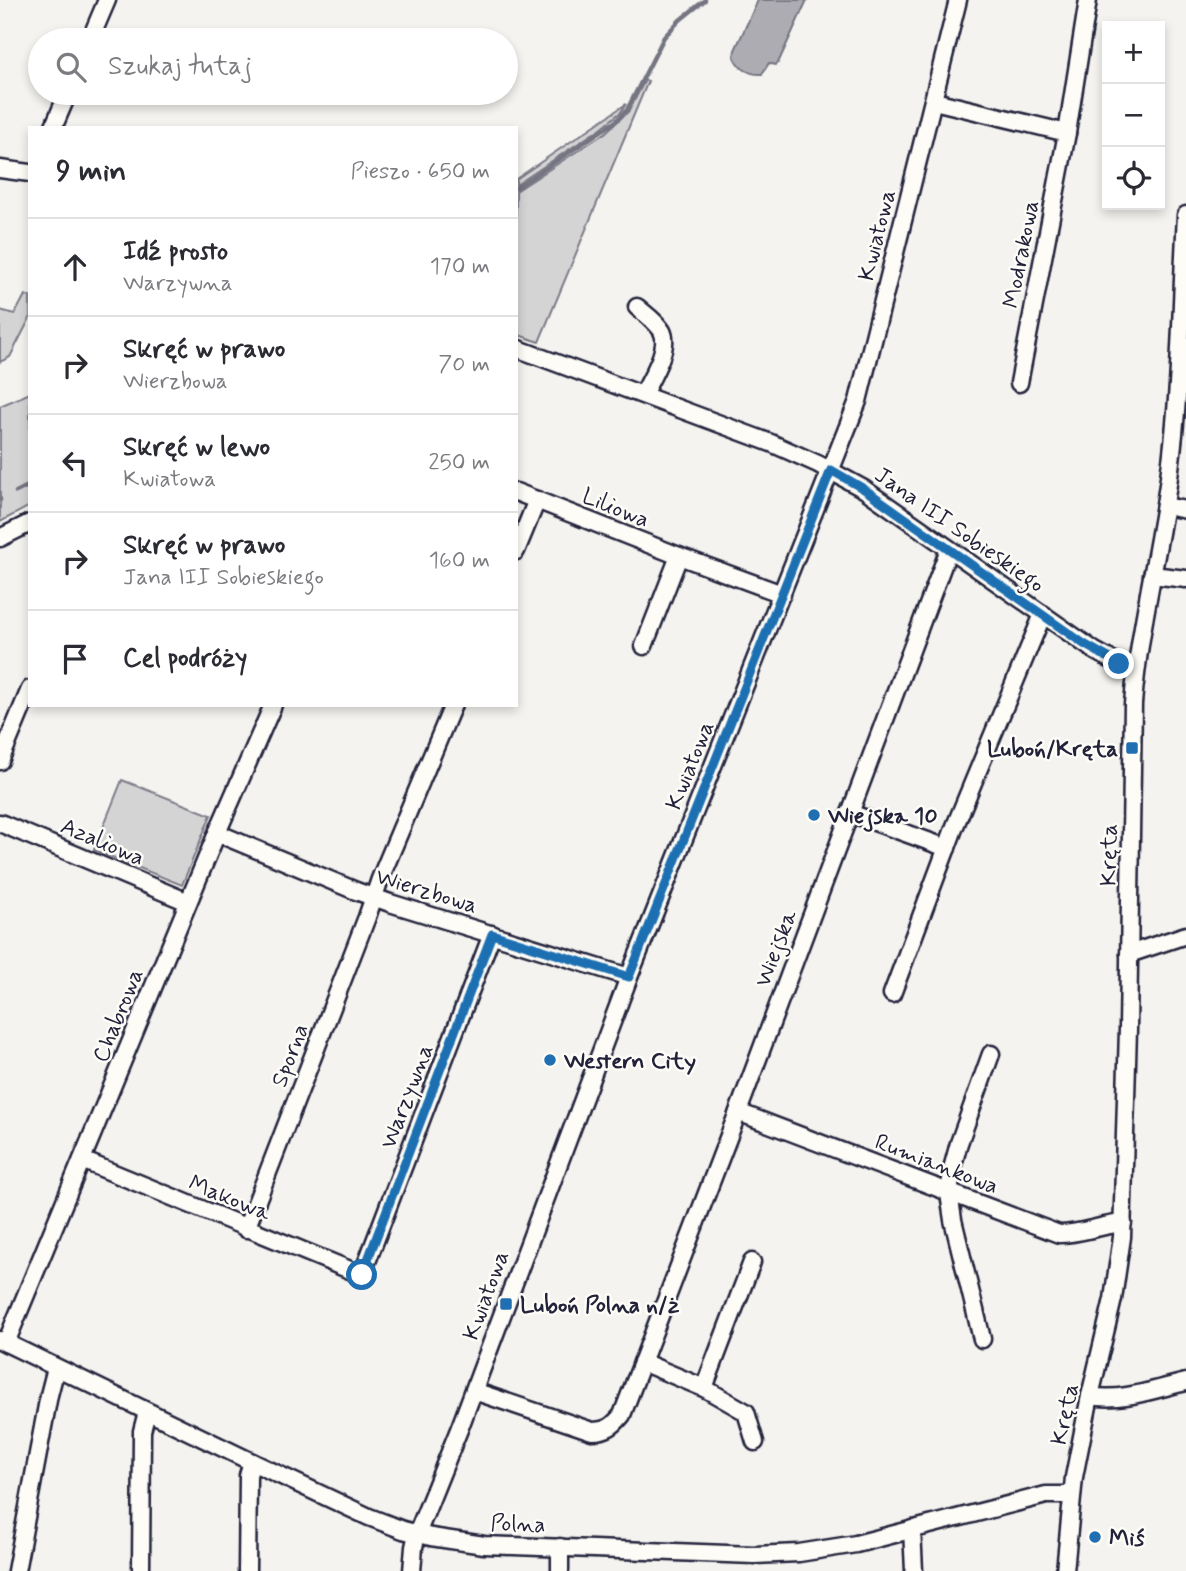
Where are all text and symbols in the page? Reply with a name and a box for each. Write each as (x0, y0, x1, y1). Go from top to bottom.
map controls (1102, 21, 1165, 210)
button: + (1102, 21, 1165, 84)
search box (28, 28, 518, 105)
icon: search (52, 48, 90, 86)
text: Szukaj tutaj (108, 50, 252, 84)
button: − (1102, 84, 1165, 147)
button: locate (1102, 147, 1165, 210)
text: 9 min (56, 152, 126, 191)
text: Pieszo · 650 m (351, 157, 490, 187)
street label: Kwiatowa (852, 187, 904, 284)
street label: Modrakowa (997, 198, 1047, 311)
text: Idź prosto (123, 235, 228, 269)
icon: ahead (56, 248, 94, 286)
text: 170 m (430, 252, 490, 282)
text: Warzywna (123, 269, 233, 299)
text: Skręć w prawo (123, 333, 285, 367)
icon: right (56, 346, 94, 384)
text: 70 m (438, 350, 490, 380)
text: Wierzbowa (123, 367, 228, 397)
text: Skręć w lewo (123, 431, 270, 465)
icon: left (56, 444, 94, 482)
text: 250 m (428, 448, 490, 478)
street label: Jana III Sobieskiego (867, 461, 1050, 602)
text: Kwiatowa (123, 465, 216, 495)
street label: Liliowa (577, 482, 653, 536)
text: Skręć w prawo (123, 529, 285, 563)
icon: right (56, 542, 94, 580)
text: 160 m (429, 546, 490, 576)
text: Jana III Sobieskiego (123, 563, 324, 593)
icon: arrive (56, 640, 94, 678)
text: Cel podróży (123, 642, 247, 676)
route end (1103, 648, 1134, 679)
street label: Kwiatowa (660, 717, 722, 815)
place label: Luboń/Kręta (987, 735, 1118, 765)
marker: Luboń/Kręta (1124, 740, 1140, 756)
place label: Wiejska 10 (827, 802, 938, 832)
marker: Wiejska 10 (806, 807, 822, 823)
street label: Azaliowa (56, 812, 149, 874)
street label: Kręta (1094, 824, 1126, 886)
street label: Wierzbowa (372, 862, 481, 922)
street label: Wiejska (749, 906, 805, 991)
street label: Chabrowa (86, 964, 151, 1067)
street label: Sporna (265, 1020, 317, 1092)
street label: Warzywna (374, 1040, 442, 1153)
place label: Western City (563, 1047, 696, 1077)
marker: Western City (542, 1052, 558, 1068)
street label: Rumiankowa (870, 1128, 1002, 1202)
street label: Makowa (184, 1169, 275, 1229)
street label: Kwiatowa (457, 1247, 517, 1345)
route start (346, 1259, 377, 1290)
place label: Luboń Polna n/ż (520, 1291, 680, 1321)
marker: Luboń Polna n/ż (498, 1296, 514, 1312)
street label: Kręta (1045, 1381, 1087, 1448)
street label: Polna (490, 1509, 546, 1541)
place label: Miś (1109, 1524, 1145, 1554)
marker: Miś (1087, 1529, 1103, 1545)

